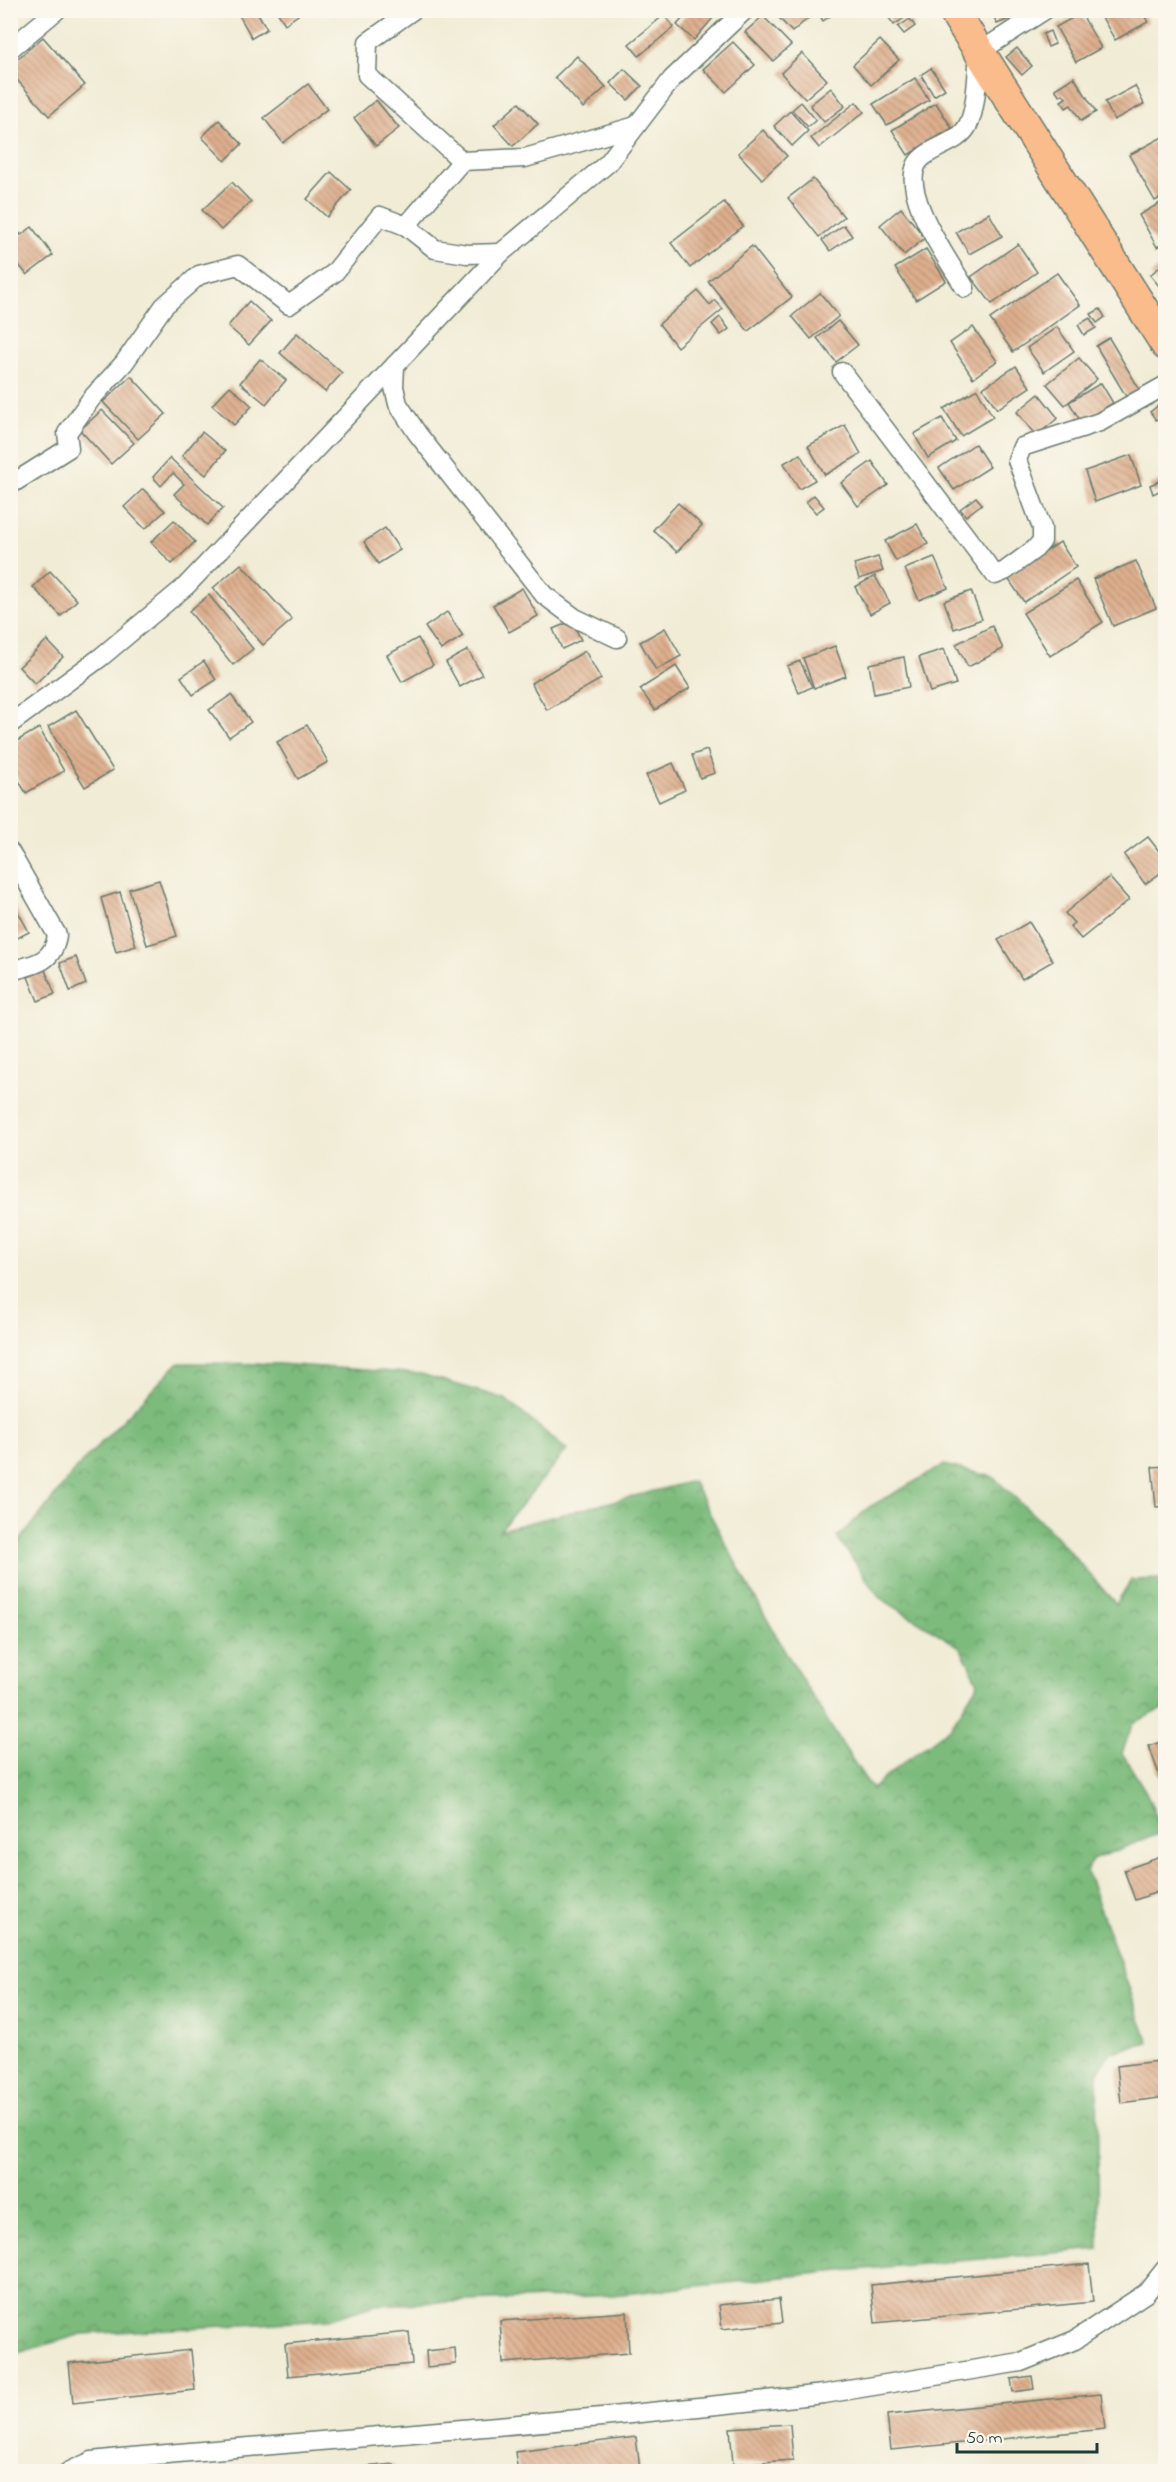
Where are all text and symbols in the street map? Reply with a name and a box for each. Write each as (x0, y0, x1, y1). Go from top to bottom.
scale bar (957, 2416, 1096, 2454)
text: 50 m (966, 2426, 1003, 2452)

